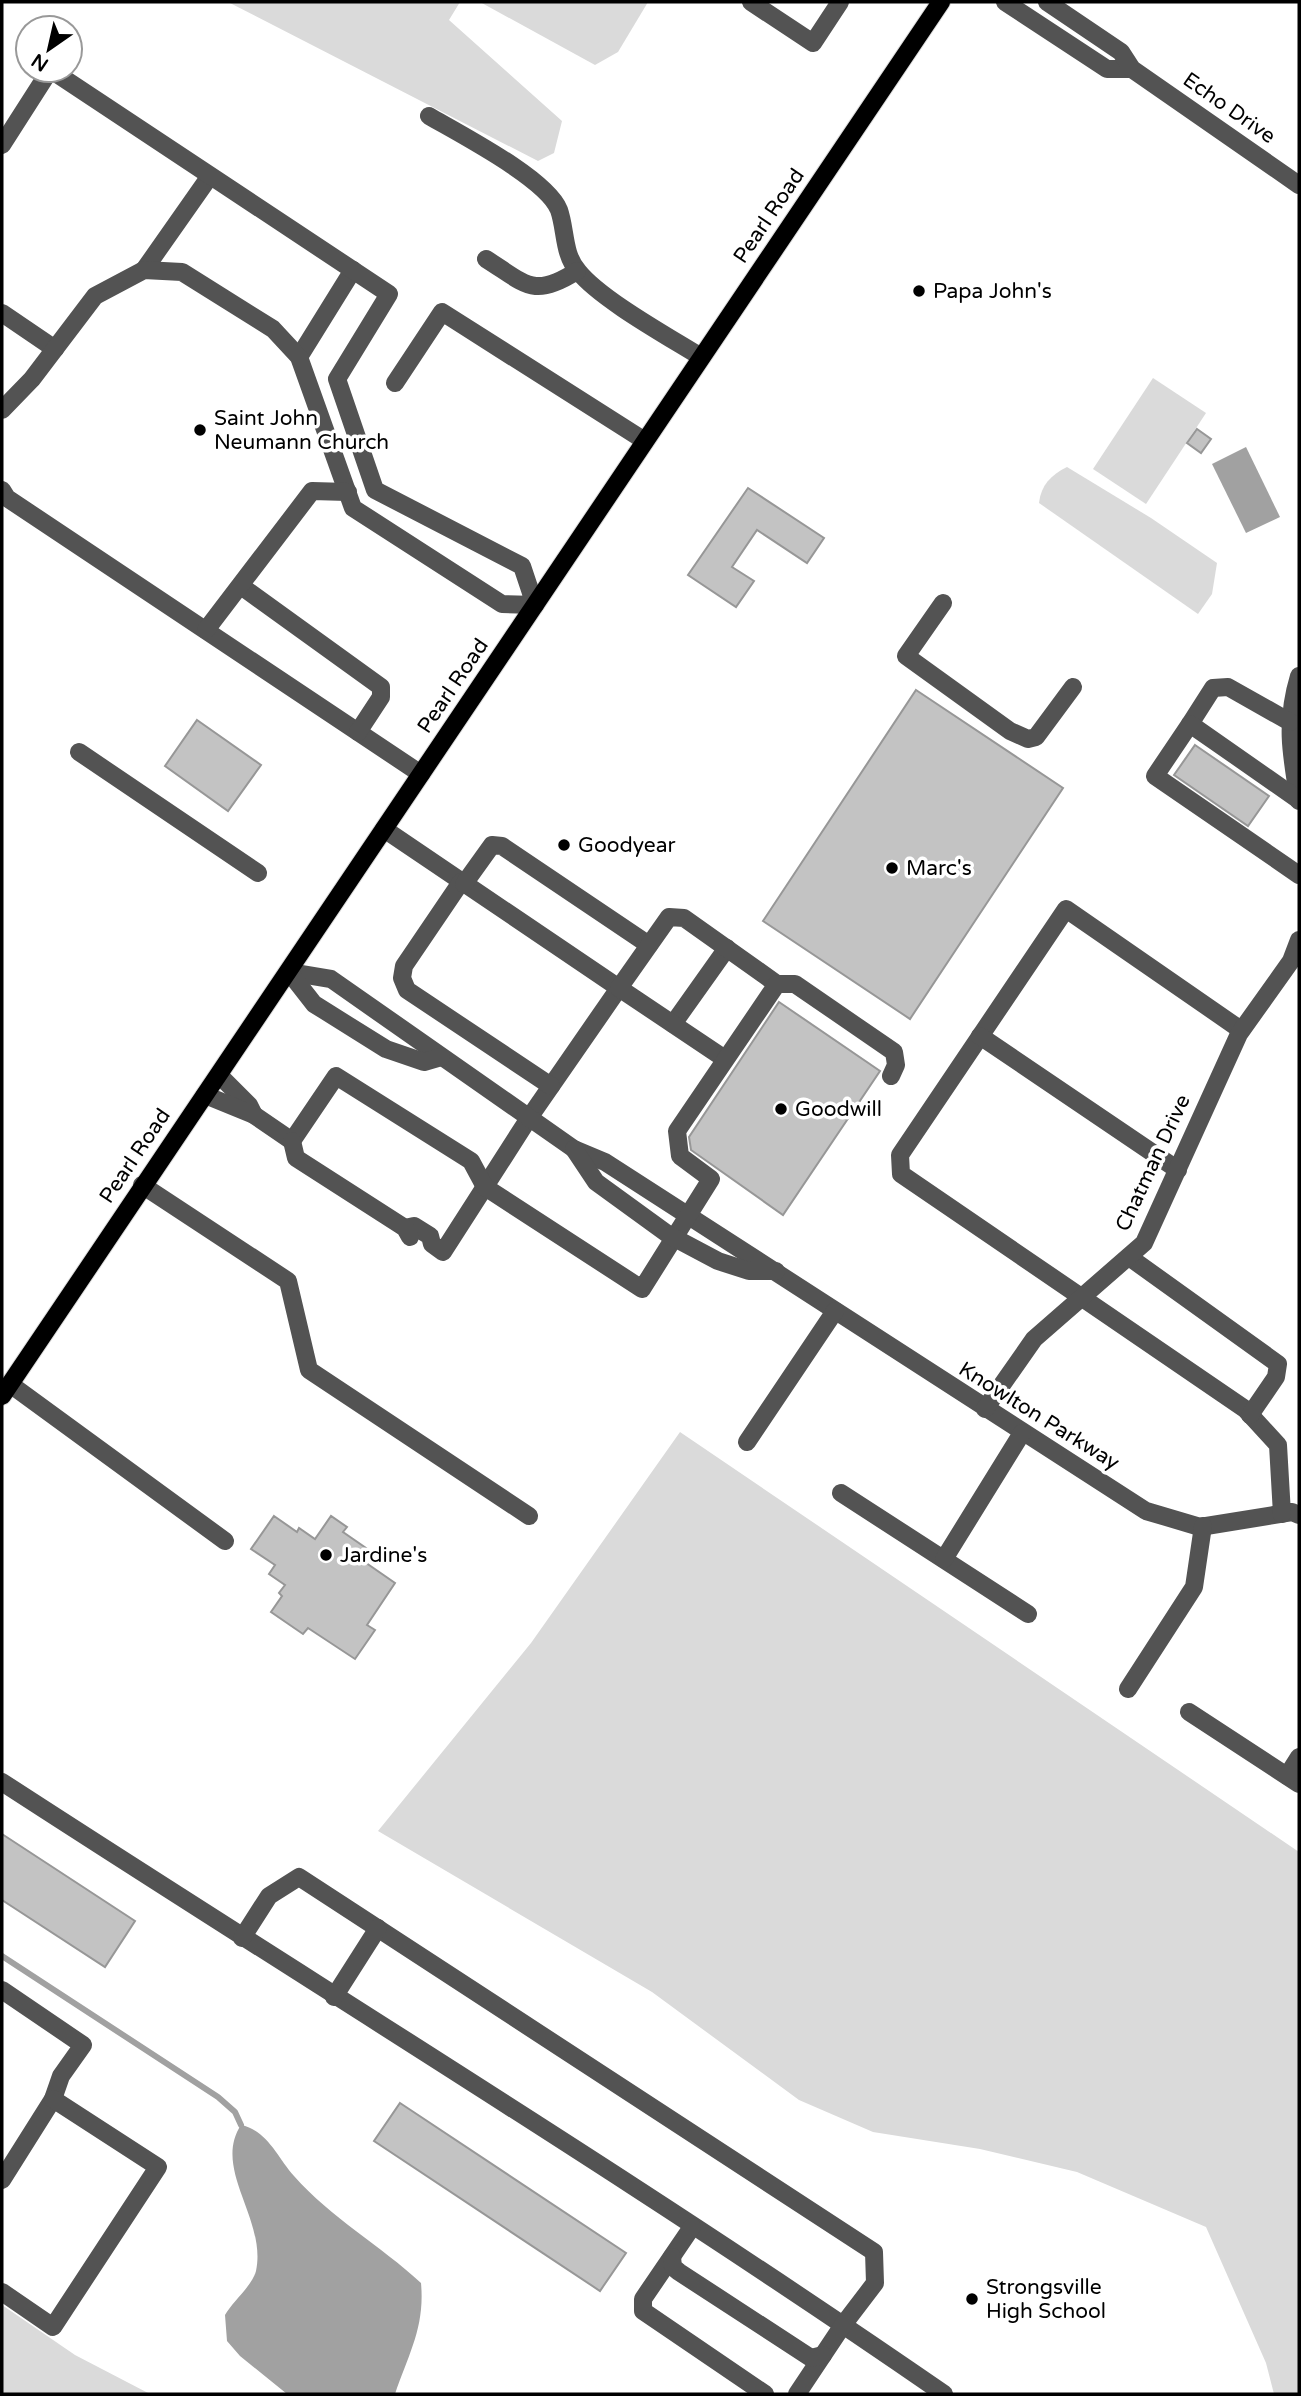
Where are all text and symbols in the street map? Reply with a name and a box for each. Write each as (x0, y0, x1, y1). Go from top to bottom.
north arrow (14, 14, 84, 84)
text: N (28, 49, 53, 76)
street label: Echo Drive (1178, 67, 1280, 149)
street label: Pearl Road (728, 164, 810, 268)
place label: Papa John's (933, 279, 1052, 304)
marker: Papa John's (911, 283, 927, 299)
place label: Saint John Neumann Church (214, 406, 389, 455)
marker: Saint John Neumann Church (192, 422, 208, 438)
street label: Pearl Road (412, 634, 494, 738)
place label: Goodyear (578, 833, 676, 858)
marker: Goodyear (556, 837, 572, 853)
place label: Marc's (906, 856, 972, 881)
marker: Marc's (884, 860, 900, 876)
street label: Chatman Drive (1110, 1091, 1196, 1235)
place label: Goodwill (795, 1097, 882, 1122)
marker: Goodwill (773, 1101, 789, 1117)
street label: Pearl Road (94, 1104, 176, 1208)
street label: Knowlton Parkway (954, 1357, 1124, 1475)
place label: Jardine's (340, 1543, 427, 1568)
marker: Jardine's (318, 1547, 334, 1563)
place label: Strongsville High School (986, 2275, 1106, 2324)
marker: Strongsville High School (964, 2291, 980, 2307)

